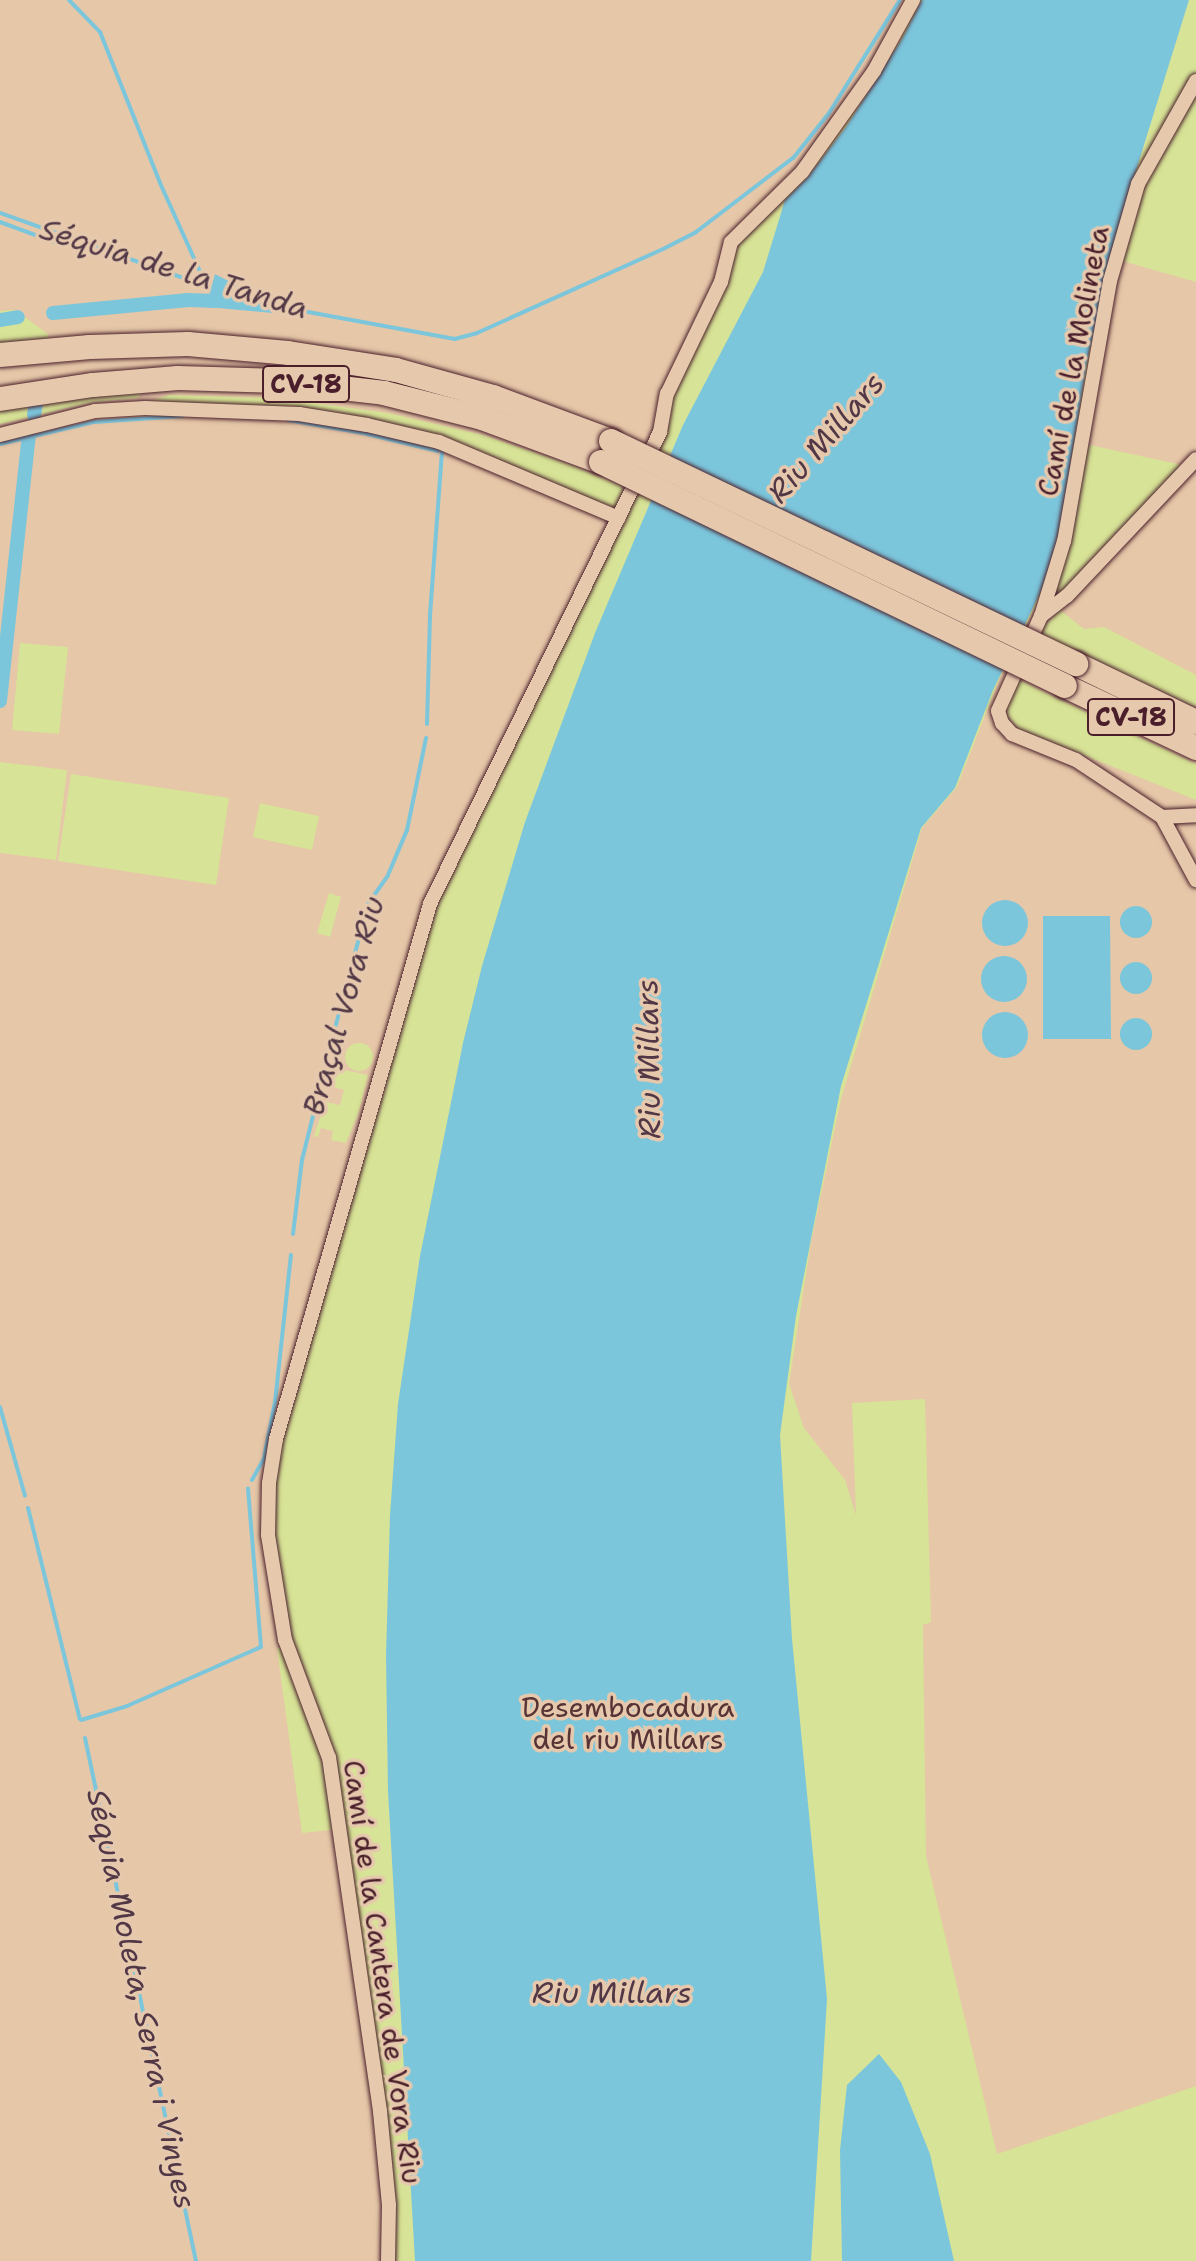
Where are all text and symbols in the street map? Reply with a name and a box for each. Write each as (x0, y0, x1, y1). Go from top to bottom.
water label: Séquia de la Tanda (36, 211, 312, 327)
street label: Camí de la Molineta (1030, 223, 1116, 499)
road number: CV-18 (262, 362, 350, 406)
water label: Riu Millars (760, 366, 892, 510)
road number: CV-18 (1087, 695, 1175, 739)
water label: Braçal Vora Riu (296, 892, 392, 1120)
water label: Riu Millars (630, 979, 668, 1139)
park label: Desembocadura del riu Millars (522, 1690, 734, 1756)
street label: Camí de la Cantera de Vora Riu (337, 1758, 429, 2186)
water label: Séquia Moleta, Serra i Vinyes (79, 1786, 203, 2212)
water label: Riu Millars (532, 1975, 692, 2011)

